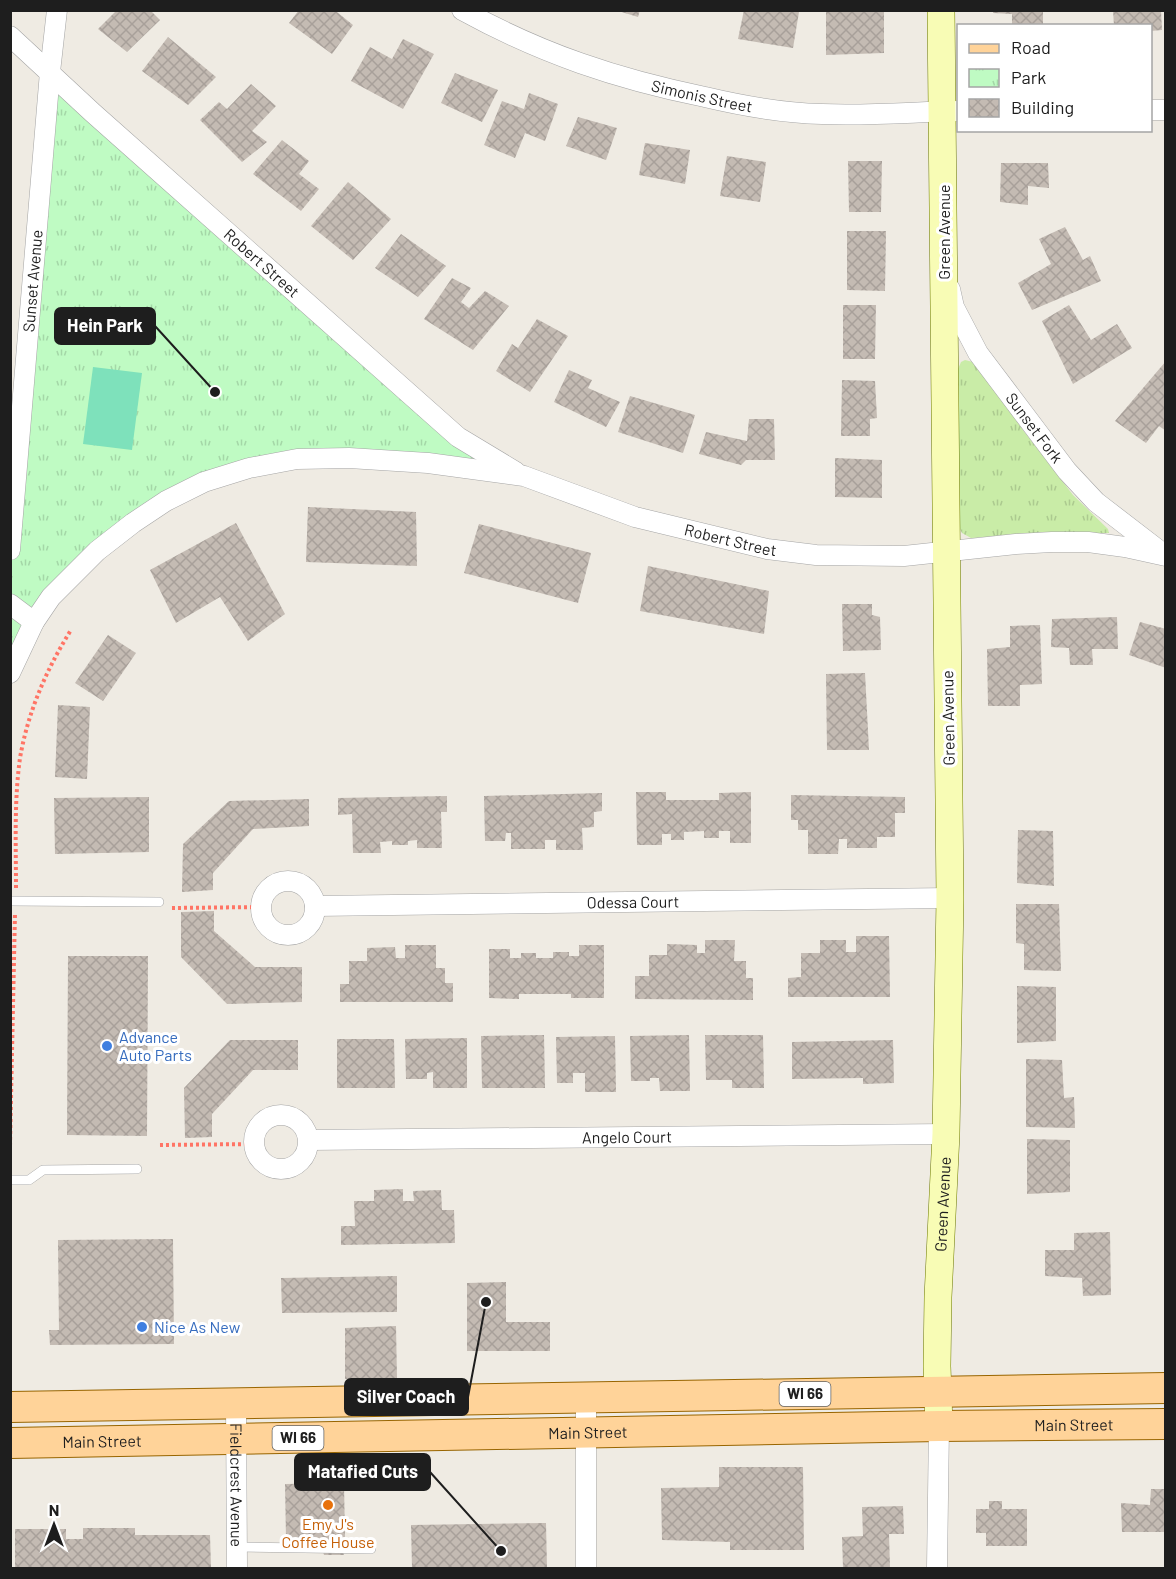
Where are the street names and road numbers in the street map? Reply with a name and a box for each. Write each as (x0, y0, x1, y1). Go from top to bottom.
street label: Simonis Street (650, 75, 754, 116)
street label: Green Avenue (934, 184, 953, 280)
street label: Robert Street (221, 224, 304, 301)
street label: Sunset Avenue (18, 229, 46, 333)
street label: Sunset Fork (1002, 389, 1067, 466)
street label: Robert Street (682, 519, 778, 559)
street label: Green Avenue (937, 670, 958, 766)
street label: Odessa Court (587, 891, 679, 912)
street label: Angelo Court (582, 1127, 672, 1146)
street label: Green Avenue (930, 1156, 954, 1252)
road number: WI 66 (780, 1382, 830, 1406)
street label: Main Street (1034, 1414, 1114, 1434)
street label: Main Street (548, 1422, 628, 1442)
street label: Fieldcrest Avenue (227, 1423, 247, 1547)
road number: WI 66 (272, 1426, 324, 1450)
street label: Main Street (62, 1431, 142, 1451)

